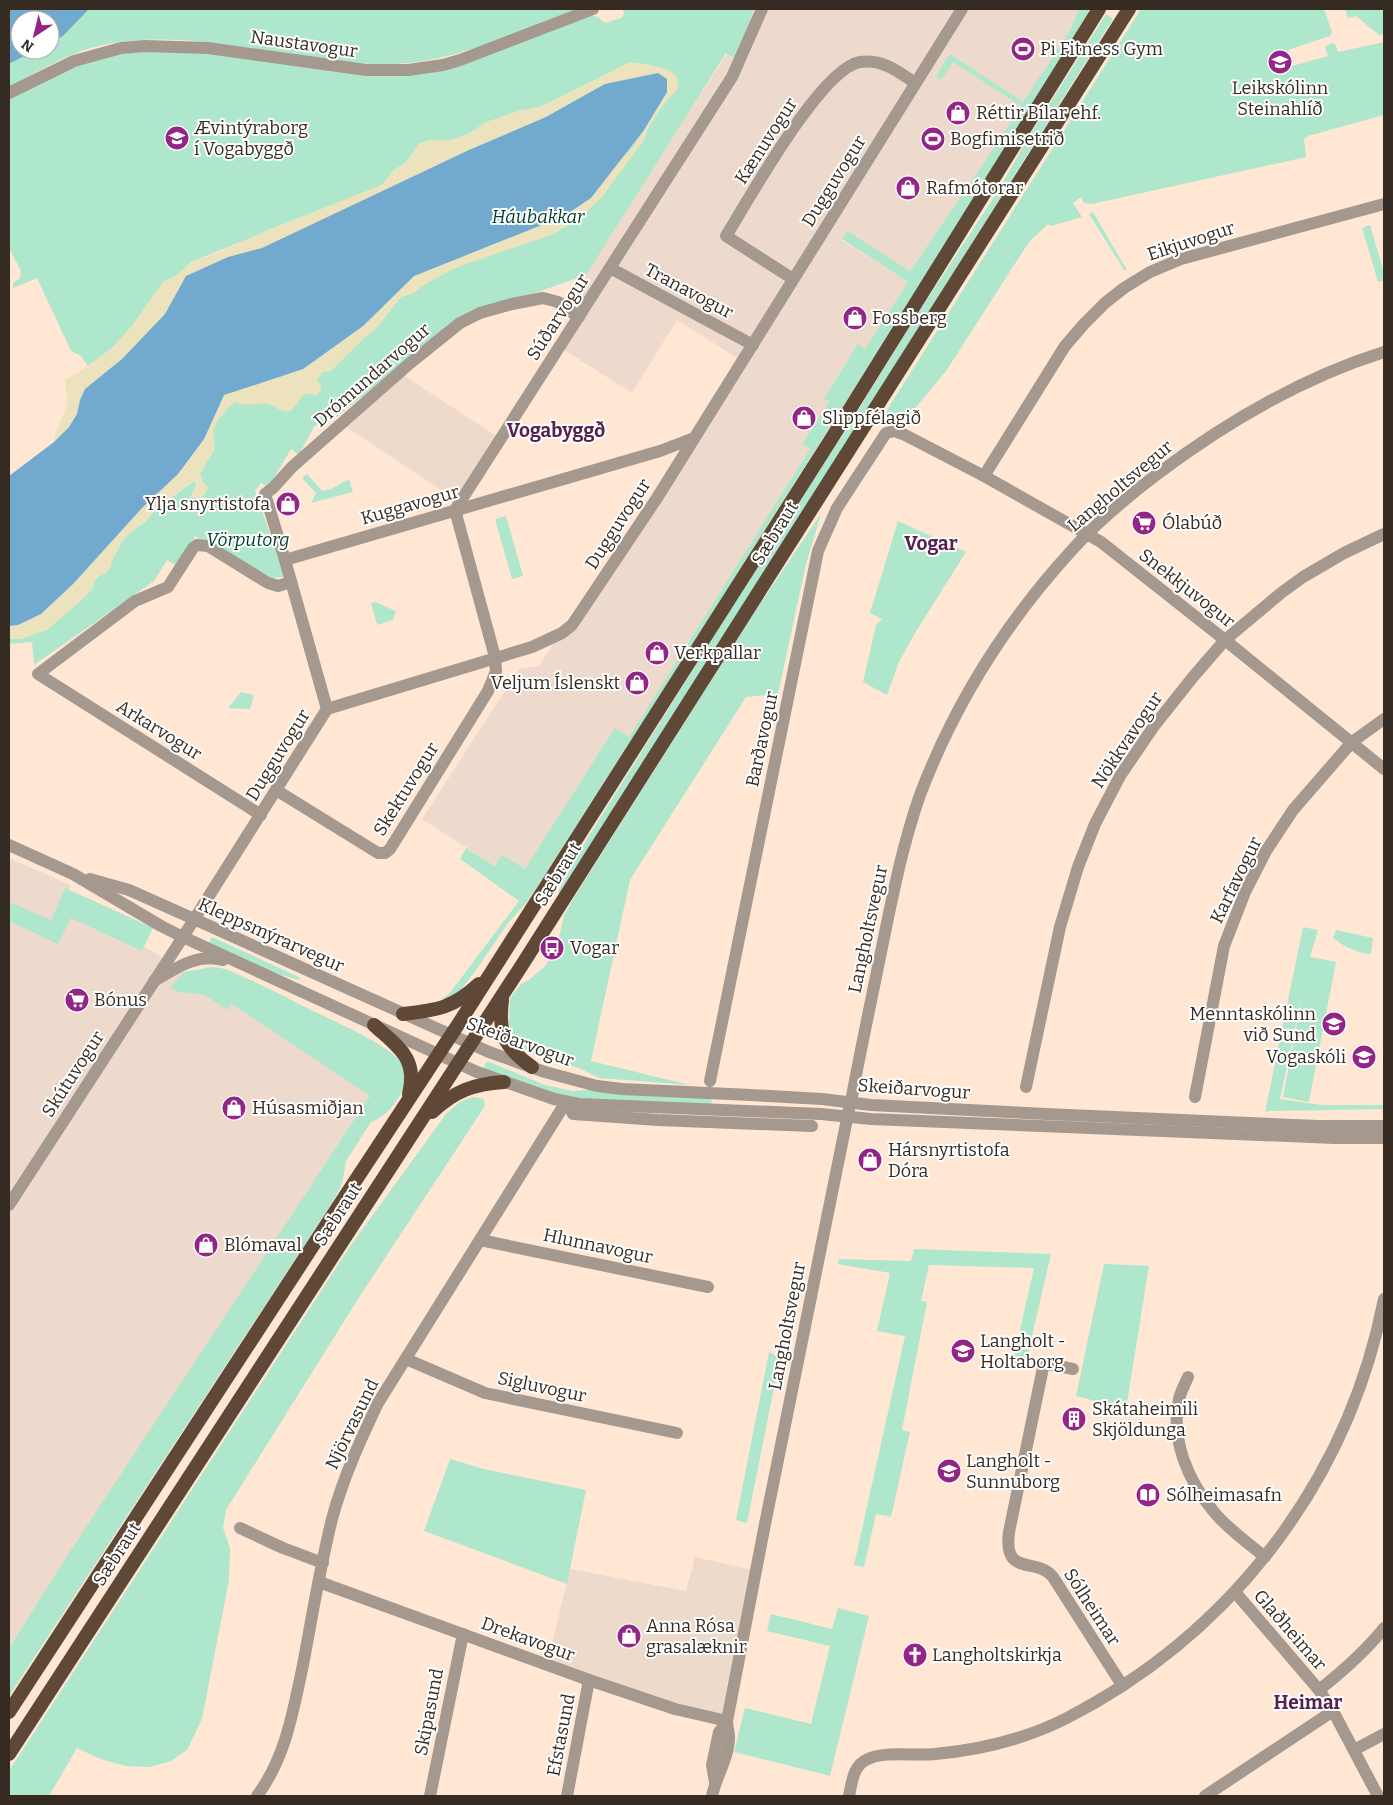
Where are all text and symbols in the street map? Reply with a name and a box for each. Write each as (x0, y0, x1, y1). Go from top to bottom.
north arrow (10, 10, 60, 60)
street label: Naustavogur (249, 26, 359, 62)
text: N (18, 35, 37, 55)
sports icon: Pi Fitness Gym (1010, 36, 1036, 62)
place label: Pi Fitness Gym (1040, 38, 1163, 60)
school or university icon: Leikskólinn Steinahlíð (1267, 49, 1293, 75)
place label: Leikskólinn Steinahlíð (1232, 77, 1329, 120)
street label: Kænuvogur (730, 94, 802, 188)
shop icon: Réttir Bílar ehf. (945, 100, 971, 126)
place label: Réttir Bílar ehf. (976, 102, 1101, 124)
place label: Ævintýraborg í Vogabyggð (194, 117, 308, 160)
school or university icon: Ævintýraborg í Vogabyggð (164, 125, 190, 151)
sports icon: Bogfimisetrið (920, 126, 946, 152)
place label: Bogfimisetrið (950, 128, 1065, 150)
street label: Dugguvogur (797, 131, 871, 231)
shop icon: Rafmótorar (895, 175, 921, 201)
place label: Rafmótorar (926, 177, 1023, 199)
park label: Háubakkar (492, 206, 585, 228)
street label: Eikjuvogur (1145, 217, 1238, 265)
street label: Tranavogur (641, 259, 737, 323)
street label: Súðarvogur (522, 270, 594, 364)
shop icon: Fossberg (842, 305, 868, 331)
place label: Fossberg (872, 307, 947, 329)
street label: Drómundarvogur (309, 318, 435, 432)
shop icon: Slippfélagið (791, 405, 817, 431)
place label: Slippfélagið (822, 407, 921, 429)
district label: Vogabyggð (507, 419, 605, 442)
street label: Langholtsvegur (1063, 436, 1177, 536)
street label: Dugguvogur (581, 474, 655, 573)
street label: Kuggavogur (358, 480, 462, 530)
shop icon: Ylja snyrtistofa (275, 491, 301, 517)
place label: Ylja snyrtistofa (145, 493, 270, 515)
street label: Sæbraut (747, 497, 803, 569)
supermarket icon: Ólabúð (1131, 510, 1157, 536)
place label: Ólabúð (1162, 512, 1222, 534)
park label: Vörputorg (206, 529, 290, 551)
district label: Vogar (904, 532, 958, 555)
street label: Snekkjuvogur (1135, 544, 1239, 632)
shop icon: Verkpallar (644, 640, 670, 666)
place label: Verkpallar (674, 642, 761, 664)
shop icon: Veljum Íslenskt (624, 670, 650, 696)
place label: Veljum Íslenskt (491, 671, 620, 694)
street label: Nökkvavogur (1087, 688, 1167, 792)
street label: Barðavogur (741, 689, 783, 789)
street label: Arkarvogur (112, 695, 206, 765)
street label: Dugguvogur (241, 705, 315, 805)
street label: Skektuvogur (369, 738, 443, 840)
street label: Karfavogur (1206, 833, 1266, 927)
street label: Sæbraut (530, 838, 586, 910)
street label: Langholtsvegur (844, 863, 892, 995)
street label: Kleppsmýrarvegur (195, 893, 347, 977)
bus stop icon: Vogar (539, 935, 565, 961)
place label: Vogar (570, 937, 619, 959)
supermarket icon: Bónus (64, 987, 90, 1013)
place label: Bónus (94, 989, 147, 1011)
place label: Menntaskólinn við Sund (1190, 1003, 1317, 1046)
school or university icon: Menntaskólinn við Sund (1321, 1011, 1347, 1037)
street label: Skeiðarvogur (463, 1012, 577, 1072)
street label: Skútuvogur (37, 1027, 109, 1121)
school or university icon: Vogaskóli (1351, 1044, 1377, 1070)
place label: Vogaskóli (1266, 1046, 1346, 1068)
street label: Skeiðarvogur (857, 1074, 971, 1104)
shop icon: Húsasmiðjan (221, 1095, 247, 1121)
place label: Húsasmiðjan (252, 1097, 364, 1119)
place label: Hársnyrtistofa Dóra (888, 1139, 1010, 1182)
shop icon: Hársnyrtistofa Dóra (857, 1147, 883, 1173)
street label: Sæbraut (309, 1178, 367, 1250)
street label: Hlunnavogur (541, 1224, 655, 1268)
shop icon: Blómaval (193, 1232, 219, 1258)
place label: Blómaval (224, 1234, 302, 1256)
street label: Langholtsvegur (764, 1260, 810, 1392)
place label: Langholt - Holtaborg (980, 1330, 1066, 1373)
school or university icon: Langholt - Holtaborg (950, 1338, 976, 1364)
street label: Sigluvogur (496, 1367, 588, 1407)
street label: Njörvasund (321, 1375, 384, 1473)
place label: Skátaheimili Skjöldunga (1092, 1398, 1198, 1441)
building icon: Skátaheimili Skjöldunga (1061, 1406, 1087, 1432)
place label: Langholt - Sunnuborg (966, 1450, 1060, 1493)
school or university icon: Langholt - Sunnuborg (936, 1458, 962, 1484)
library icon: Sólheimasafn (1135, 1482, 1161, 1508)
place label: Sólheimasafn (1166, 1484, 1282, 1506)
street label: Sæbraut (88, 1518, 146, 1590)
street label: Sólheimar (1059, 1564, 1125, 1650)
street label: Glaðheimar (1249, 1585, 1331, 1675)
street label: Drekavogur (478, 1612, 578, 1666)
place label: Anna Rósa grasalæknir (646, 1615, 747, 1658)
shop icon: Anna Rósa grasalæknir (616, 1623, 642, 1649)
church icon: Langholtskirkja (902, 1642, 928, 1668)
place label: Langholtskirkja (932, 1644, 1062, 1666)
street label: Skipasund (410, 1666, 448, 1758)
street label: Efstasund (542, 1691, 580, 1778)
district label: Heimar (1274, 1691, 1343, 1714)

